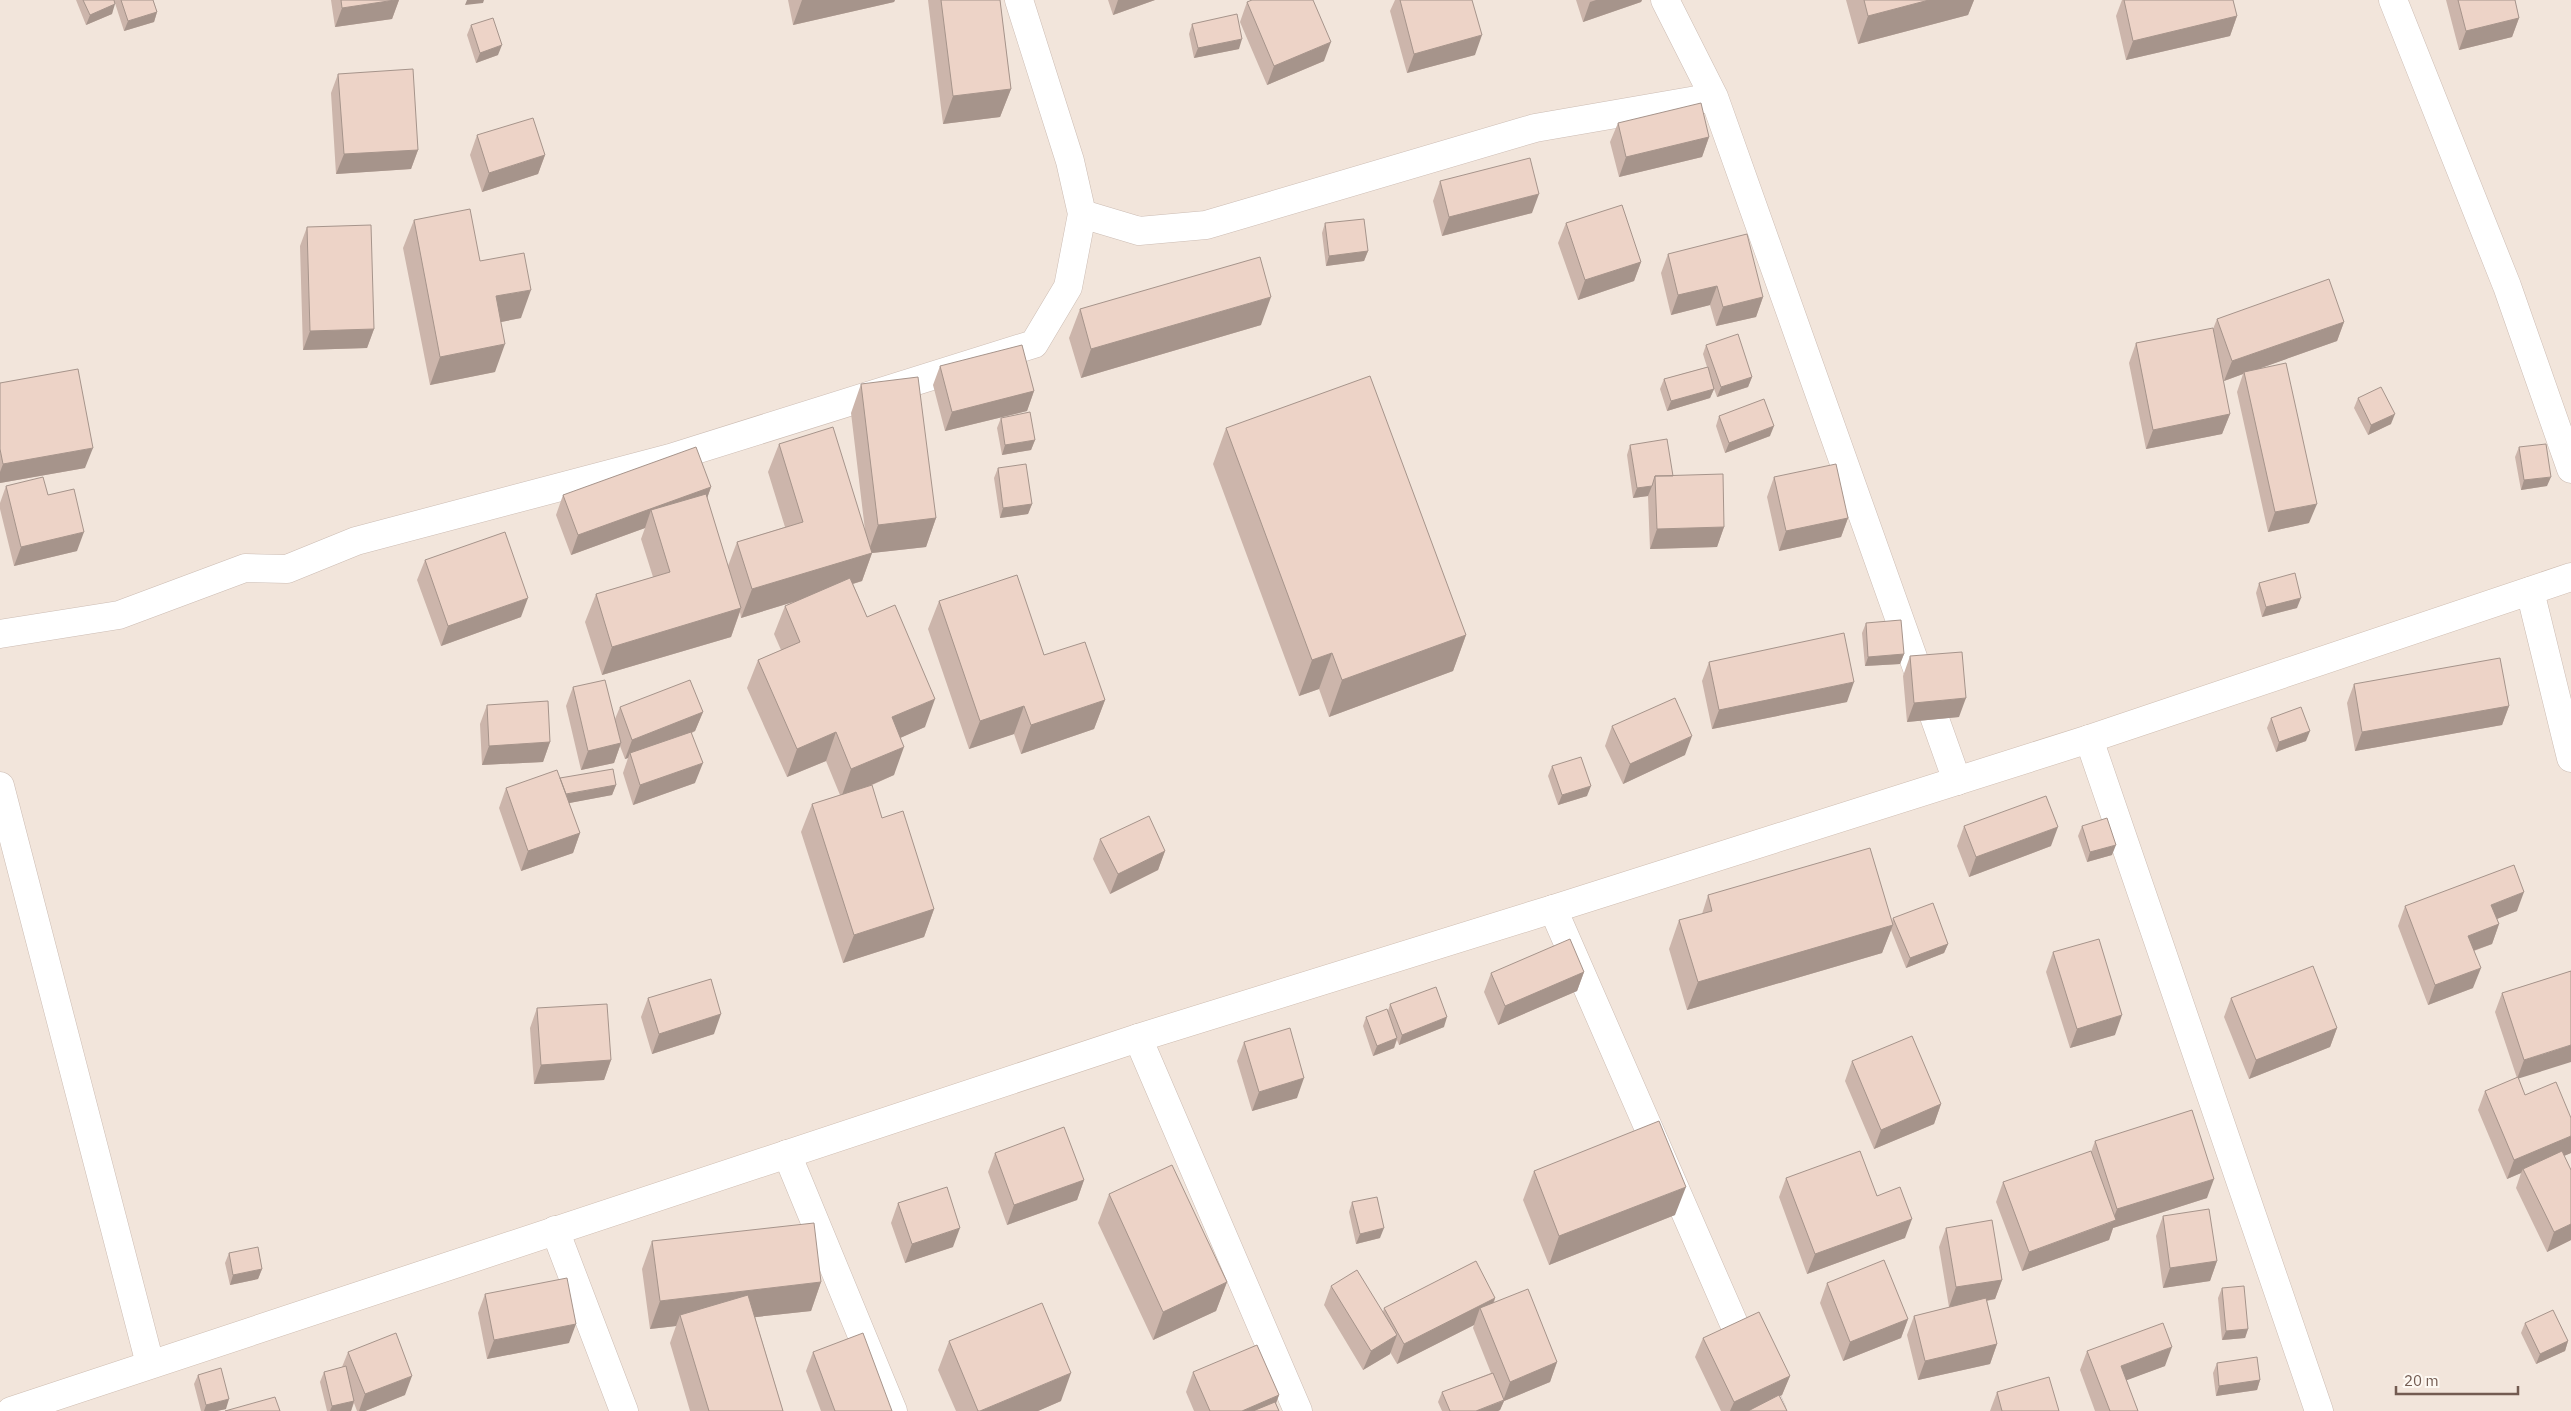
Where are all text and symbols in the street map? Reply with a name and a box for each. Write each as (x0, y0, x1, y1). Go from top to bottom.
scale bar (2396, 1364, 2518, 1396)
text: 20 m (2404, 1371, 2439, 1390)

